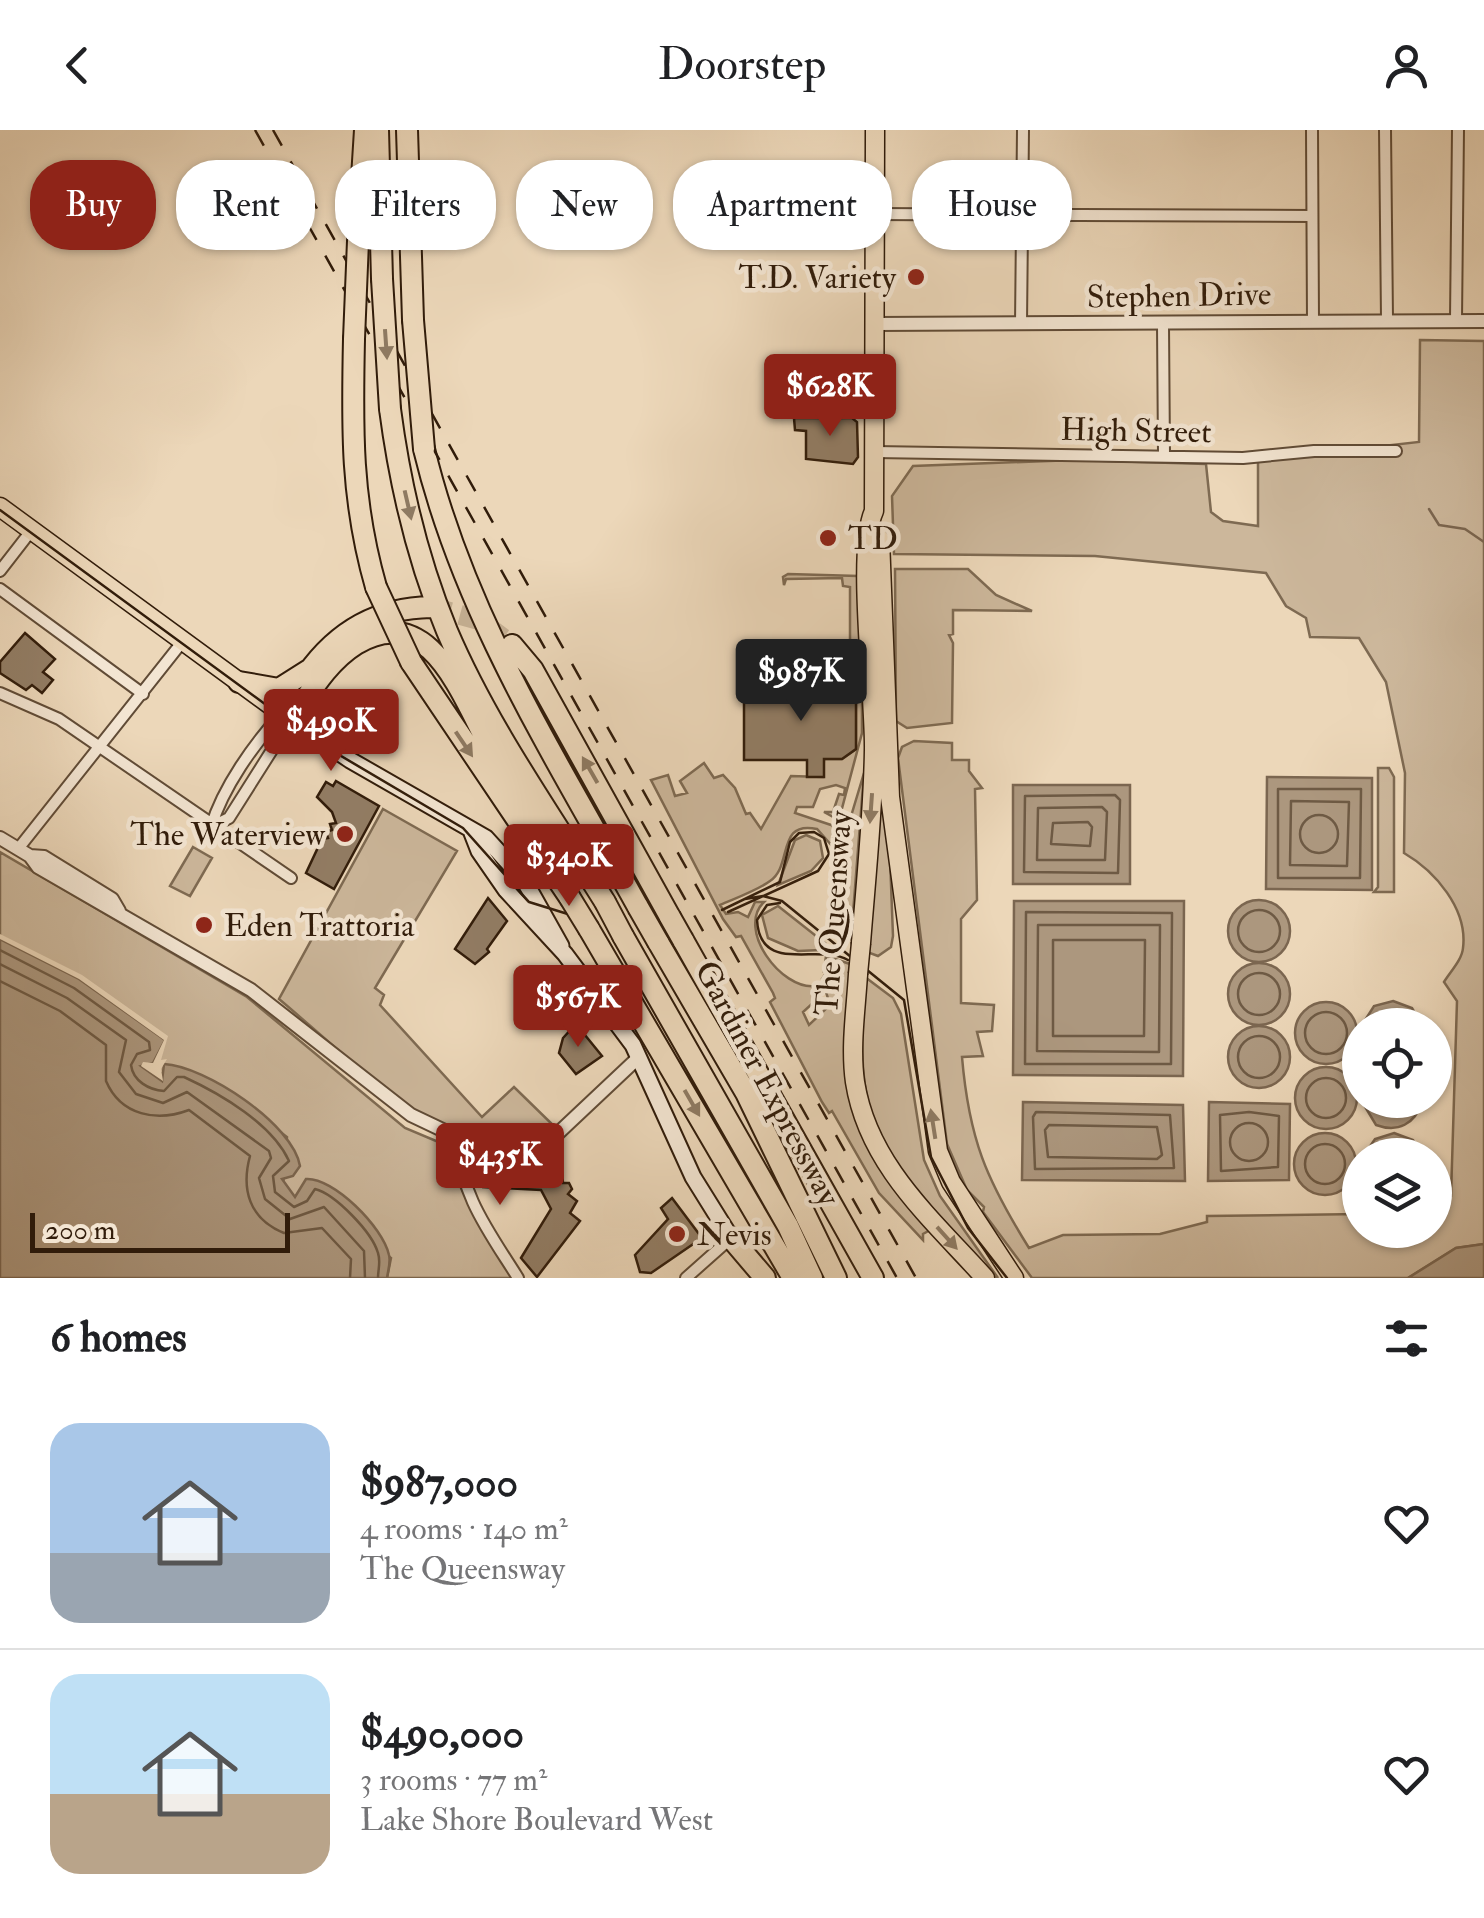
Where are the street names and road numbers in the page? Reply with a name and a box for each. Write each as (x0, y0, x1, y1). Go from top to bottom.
street label: Stephen Drive (1087, 274, 1271, 318)
street label: High Street (1060, 410, 1212, 452)
street label: The Queensway (807, 809, 861, 1017)
street label: Gardiner Expressway (686, 954, 849, 1214)

